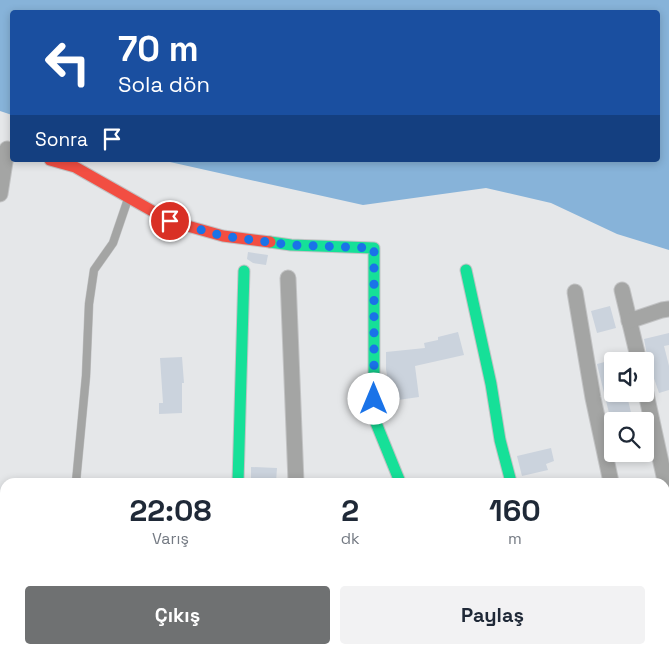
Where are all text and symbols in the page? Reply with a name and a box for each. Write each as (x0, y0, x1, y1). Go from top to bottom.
text: 70 m (118, 27, 199, 71)
icon: left (35, 30, 100, 95)
text: Sola dön (118, 70, 210, 98)
icon: arrive (98, 125, 126, 153)
text: Sonra (35, 127, 88, 152)
pin (149, 200, 191, 242)
icon: arrive (156, 207, 184, 235)
map controls (604, 352, 654, 462)
button: sound (604, 352, 654, 402)
position arrow (347, 372, 399, 424)
button: search (604, 412, 654, 462)
text: 22:08 (129, 491, 211, 530)
text: 2 (341, 491, 359, 530)
text: 160 (489, 491, 541, 530)
text: Varış (152, 528, 189, 549)
text: dk (341, 528, 360, 549)
text: m (508, 528, 522, 549)
button: Çıkış (25, 586, 330, 644)
button: Paylaş (340, 586, 645, 644)

